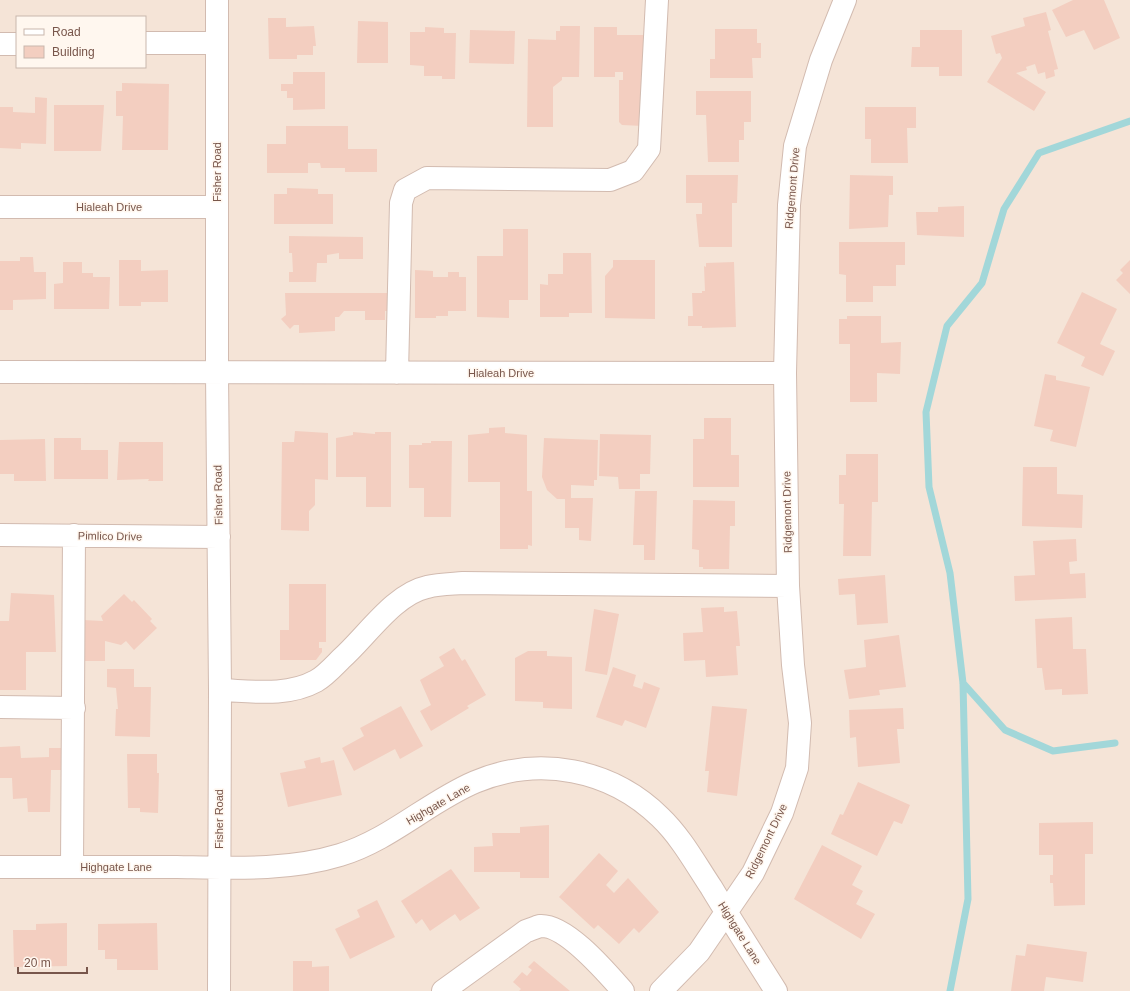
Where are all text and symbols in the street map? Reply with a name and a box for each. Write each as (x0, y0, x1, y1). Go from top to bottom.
legend (16, 16, 146, 68)
text: Road (52, 25, 81, 39)
text: Building (52, 45, 95, 59)
street label: Fisher Road (211, 142, 223, 202)
street label: Ridgemont Drive (782, 147, 802, 229)
street label: Hialeah Drive (76, 201, 142, 213)
street label: Hialeah Drive (468, 367, 534, 379)
street label: Fisher Road (211, 465, 225, 525)
street label: Ridgemont Drive (780, 471, 794, 553)
street label: Pimlico Drive (78, 529, 142, 543)
street label: Highgate Lane (404, 781, 472, 827)
street label: Fisher Road (213, 789, 225, 849)
street label: Ridgemont Drive (743, 802, 789, 880)
street label: Highgate Lane (80, 861, 152, 873)
street label: Highgate Lane (716, 899, 764, 967)
scale bar (18, 949, 87, 975)
text: 20 m (24, 956, 51, 970)

